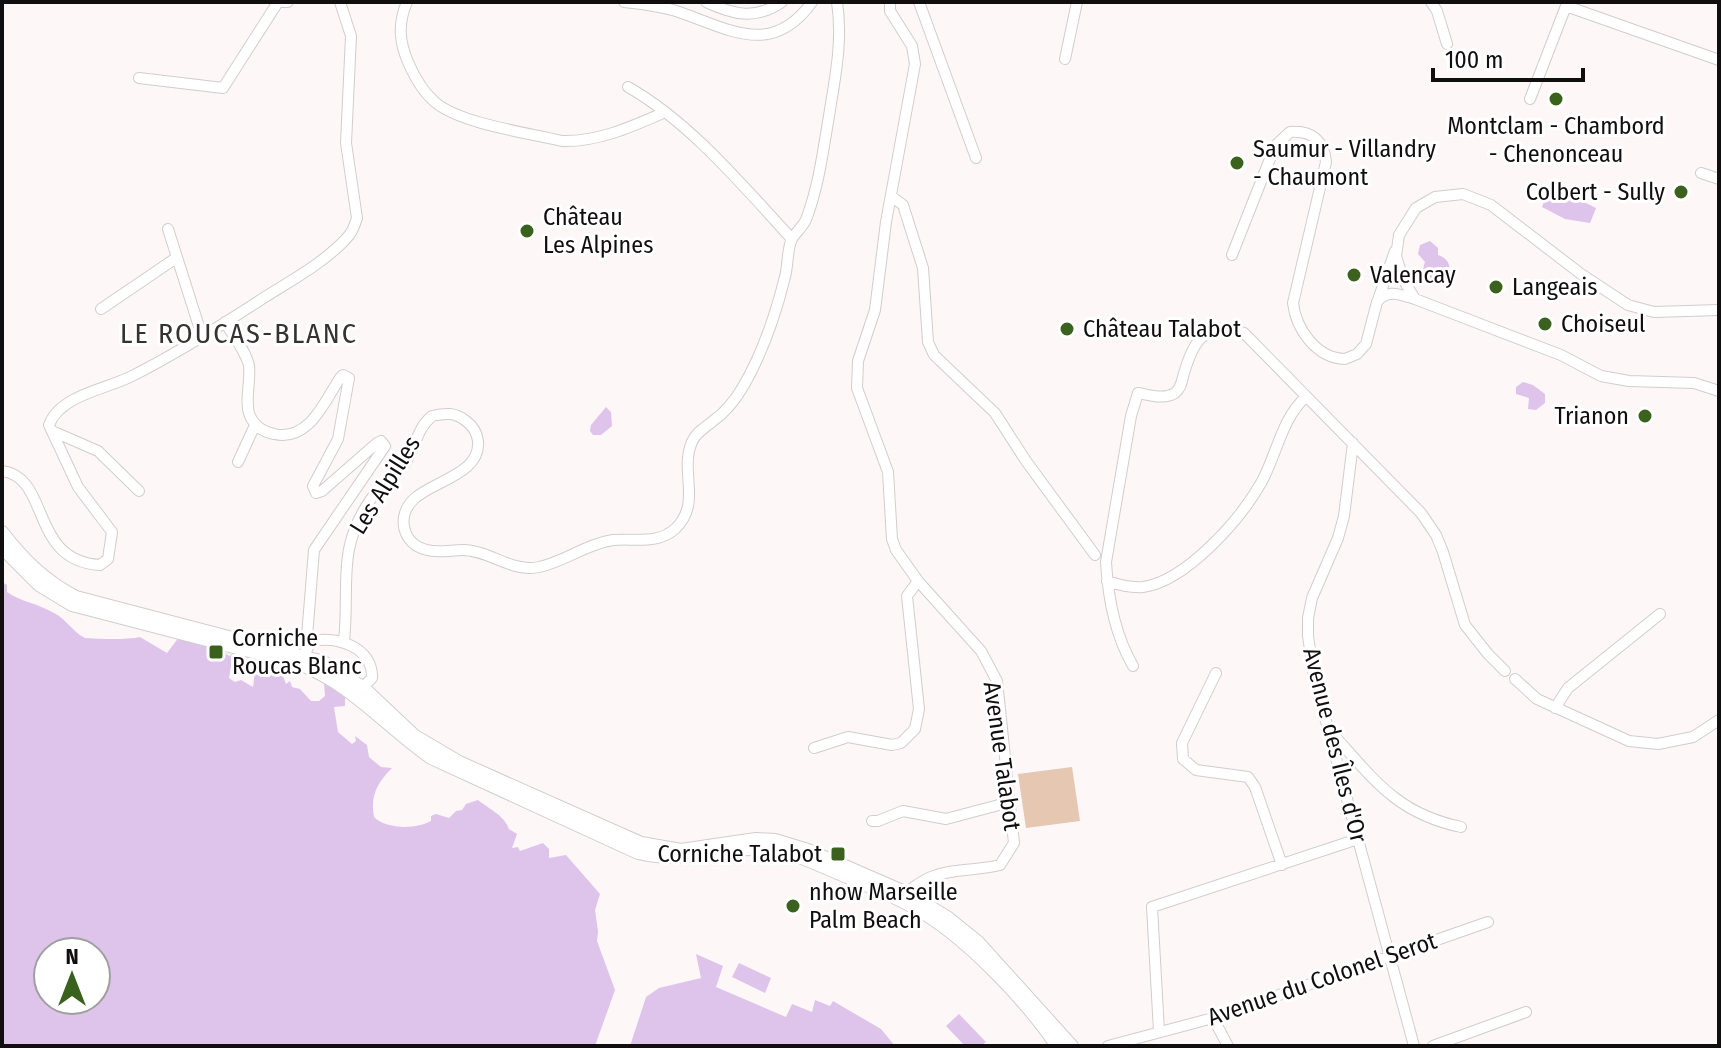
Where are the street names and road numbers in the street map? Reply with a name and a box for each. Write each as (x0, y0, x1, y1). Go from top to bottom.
street label: Les Alpilles (344, 431, 426, 539)
street label: Avenue des Îles d'Or (1297, 645, 1373, 846)
street label: Avenue Talabot (978, 680, 1026, 833)
street label: Avenue du Colonel Serot (1204, 927, 1440, 1031)

